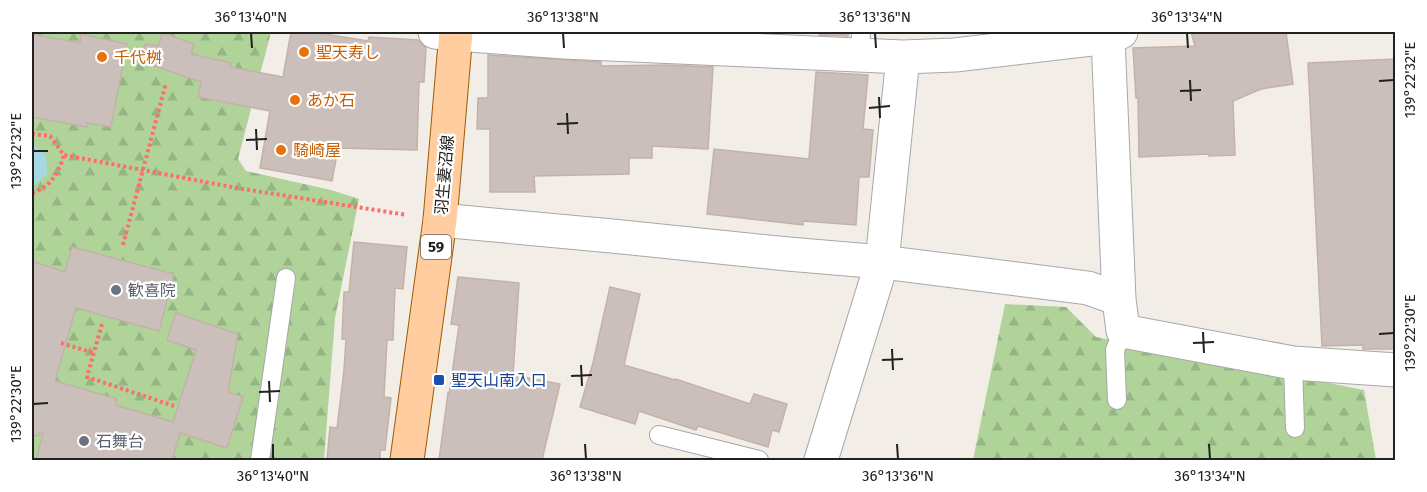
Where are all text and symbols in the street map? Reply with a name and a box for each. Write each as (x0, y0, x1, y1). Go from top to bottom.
text: 36°13'40"N (215, 8, 287, 26)
text: 36°13'38"N (527, 8, 599, 26)
text: 36°13'36"N (839, 8, 911, 26)
text: 36°13'34"N (1151, 8, 1223, 26)
text: 139°22'32"E (1401, 42, 1419, 118)
place label: 聖天寿し (316, 43, 380, 62)
marker: 聖天寿し (297, 45, 311, 59)
place label: 千代桝 (114, 48, 162, 67)
marker: 千代桝 (95, 50, 109, 64)
place label: あか石 (307, 91, 355, 110)
marker: あか石 (288, 93, 302, 107)
text: 139°22'32"E (7, 113, 25, 189)
street label: 羽生妻沼線 (432, 134, 457, 216)
place label: 騎崎屋 (293, 141, 341, 160)
marker: 騎崎屋 (274, 143, 288, 157)
road number: 59 (421, 235, 451, 259)
place label: 歓喜院 (128, 281, 176, 300)
marker: 歓喜院 (109, 283, 123, 297)
text: 139°22'30"E (1401, 294, 1419, 372)
text: 139°22'30"E (7, 365, 25, 443)
place label: 聖天山南入口 (451, 371, 547, 390)
marker: 聖天山南入口 (432, 373, 446, 387)
place label: 石舞台 (96, 432, 144, 451)
marker: 石舞台 (77, 434, 91, 448)
text: 36°13'40"N (237, 467, 309, 485)
text: 36°13'38"N (550, 467, 622, 485)
text: 36°13'36"N (862, 467, 934, 485)
text: 36°13'34"N (1174, 467, 1246, 485)

